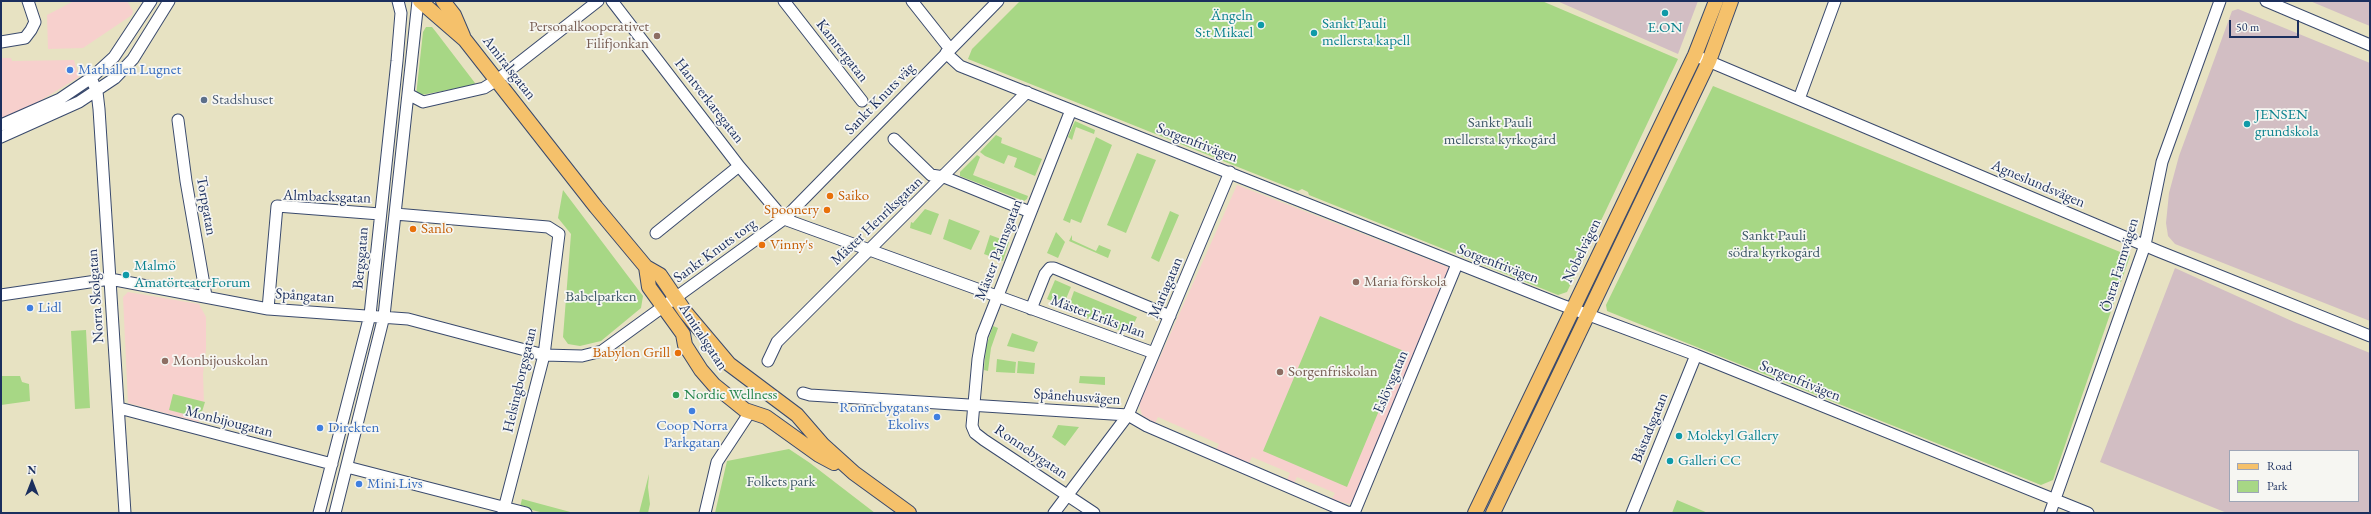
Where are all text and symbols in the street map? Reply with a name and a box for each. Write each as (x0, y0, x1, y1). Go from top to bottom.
place label: Ängeln S:t Mikael (1195, 7, 1253, 42)
marker: E.ON (1660, 8, 1670, 18)
scale bar (2231, 12, 2301, 38)
place label: Sankt Pauli mellersta kapell (1322, 15, 1410, 50)
street label: Kamrergatan (812, 16, 872, 86)
place label: Personalkooperativet Filifjonkan (529, 18, 649, 53)
place label: E.ON (1648, 19, 1682, 37)
text: 50 m (2236, 19, 2259, 35)
marker: Ängeln S:t Mikael (1256, 20, 1266, 30)
marker: Sankt Pauli mellersta kapell (1309, 28, 1319, 38)
marker: Personalkooperativet Filifjonkan (652, 31, 662, 41)
street label: Amiralsgatan (478, 32, 540, 104)
street label: Hantverkaregatan (670, 55, 748, 147)
street label: Sankt Knuts väg (841, 59, 919, 139)
place label: Mathallen Lugnet (78, 61, 181, 79)
marker: Mathallen Lugnet (65, 65, 75, 75)
place label: Stadshuset (212, 91, 273, 109)
marker: Stadshuset (199, 95, 209, 105)
place label: JENSEN grundskola (2255, 106, 2319, 141)
park label: Sankt Pauli mellersta kyrkogård (1444, 114, 1556, 149)
street label: Sorgenfrivägen (1154, 119, 1240, 167)
marker: JENSEN grundskola (2242, 119, 2252, 129)
street label: Agneslundsvägen (1988, 156, 2088, 212)
street label: Mäster Henriksgatan (828, 173, 926, 269)
street label: Torpgatan (192, 175, 220, 237)
street label: Almbacksgatan (283, 186, 371, 208)
place label: Saiko (838, 187, 869, 205)
marker: Saiko (825, 191, 835, 201)
street label: Mäster Palmsgatan (971, 197, 1027, 303)
place label: Spoonery (764, 201, 819, 219)
marker: Spoonery (822, 205, 832, 215)
street label: Sankt Knuts torg (670, 215, 760, 287)
street label: Nobelvägen (1559, 216, 1605, 286)
street label: Östra Farmvägen (2097, 216, 2143, 314)
place label: Sanlo (421, 220, 453, 238)
marker: Sanlo (408, 224, 418, 234)
street label: Bergsgatan (349, 226, 373, 290)
park label: Sankt Pauli södra kyrkogård (1728, 227, 1820, 262)
place label: Vinny's (770, 236, 813, 254)
marker: Vinny's (757, 240, 767, 250)
street label: Sorgenfrivägen (1455, 240, 1541, 288)
street label: Norra Skolgatan (84, 248, 108, 344)
street label: Mariagatan (1145, 255, 1187, 321)
place label: Malmö AmatörteaterForum (134, 257, 251, 292)
marker: Malmö AmatörteaterForum (121, 270, 131, 280)
place label: Maria förskola (1364, 273, 1446, 291)
marker: Maria förskola (1351, 277, 1361, 287)
street label: Spångatan (275, 285, 335, 307)
park label: Babelparken (565, 288, 637, 306)
street label: Mäster Eriks plan (1048, 291, 1148, 343)
place label: Lidl (38, 299, 62, 317)
street label: Amiralsgatan (675, 300, 731, 374)
marker: Lidl (25, 303, 35, 313)
street label: Helsingborgsgatan (499, 326, 541, 434)
place label: Babylon Grill (593, 344, 670, 362)
marker: Babylon Grill (673, 348, 683, 358)
street label: Eslövsgatan (1370, 348, 1412, 416)
place label: Monbijouskolan (173, 352, 268, 370)
marker: Monbijouskolan (160, 356, 170, 366)
street label: Sorgenfrivägen (1757, 357, 1843, 405)
place label: Sorgenfriskolan (1288, 363, 1378, 381)
marker: Sorgenfriskolan (1275, 367, 1285, 377)
street label: Spånehusvägen (1033, 385, 1121, 409)
place label: Nordic Wellness (684, 386, 777, 404)
marker: Nordic Wellness (671, 390, 681, 400)
street label: Båstadsgatan (1628, 390, 1672, 466)
place label: Ronnebygatans Ekolivs (839, 399, 929, 434)
street label: Monbijougatan (183, 402, 275, 442)
marker: Coop Norra Parkgatan (687, 406, 697, 416)
marker: Ronnebygatans Ekolivs (932, 412, 942, 422)
place label: Coop Norra Parkgatan (656, 417, 728, 452)
place label: Direkten (328, 419, 379, 437)
street label: Ronnebygatan (991, 421, 1071, 483)
marker: Direkten (315, 423, 325, 433)
place label: Molekyl Gallery (1687, 427, 1779, 445)
marker: Molekyl Gallery (1674, 431, 1684, 441)
legend (2229, 450, 2359, 502)
place label: Galleri CC (1678, 452, 1741, 470)
marker: Galleri CC (1665, 456, 1675, 466)
text: Road (2267, 458, 2292, 474)
north arrow (12, 462, 52, 502)
text: N (28, 463, 36, 477)
park label: Folkets park (747, 473, 815, 491)
place label: Mini Livs (367, 475, 423, 493)
text: Park (2267, 478, 2287, 494)
marker: Mini Livs (354, 479, 364, 489)

